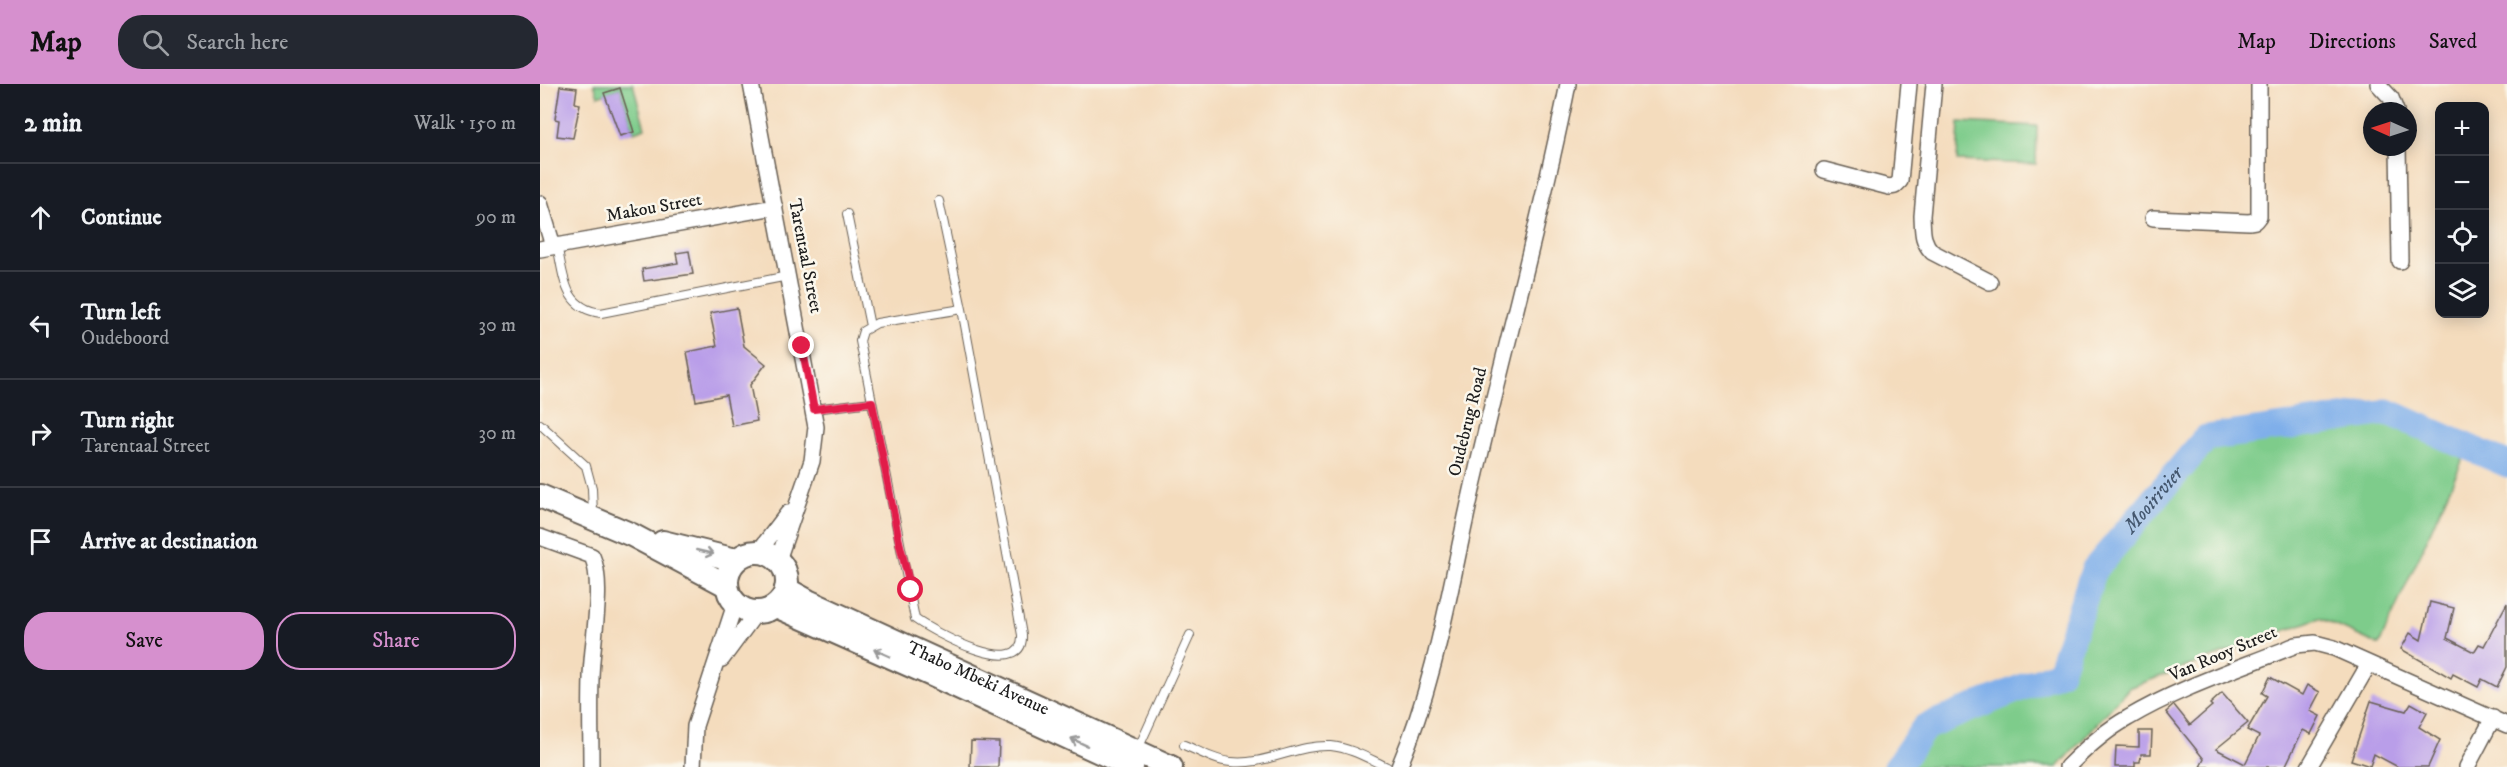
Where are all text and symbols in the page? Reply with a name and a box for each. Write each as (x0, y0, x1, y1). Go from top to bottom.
search box (118, 15, 538, 69)
text: Map (30, 25, 82, 60)
icon: search (139, 26, 172, 59)
text: Search here (187, 29, 288, 56)
text: Map (2237, 29, 2276, 55)
text: Directions (2309, 29, 2396, 55)
text: Saved (2429, 29, 2477, 55)
north arrow (2363, 102, 2417, 156)
map controls (2435, 102, 2489, 318)
button: + (2435, 102, 2489, 156)
text: 2 min (24, 107, 82, 140)
text: Walk · 150 m (414, 111, 516, 136)
button: − (2435, 156, 2489, 210)
street label: Makou Street (604, 189, 704, 227)
street label: Tarentaal Street (783, 197, 827, 315)
icon: ahead (24, 201, 57, 234)
text: Continue (81, 204, 162, 231)
text: 90 m (476, 205, 516, 230)
button: locate (2435, 210, 2489, 264)
button: layers (2435, 264, 2489, 318)
text: Turn left (81, 299, 161, 326)
icon: left (24, 309, 57, 342)
text: 30 m (478, 313, 516, 338)
text: Oudeboord (81, 326, 169, 351)
route end (788, 332, 814, 358)
street label: Oudebrug Road (1444, 365, 1492, 479)
text: Turn right (81, 407, 174, 434)
icon: right (24, 417, 57, 450)
text: 30 m (478, 421, 516, 446)
text: Tarentaal Street (81, 434, 210, 459)
water label: Mooirivier (2117, 460, 2190, 540)
icon: arrive (24, 525, 57, 558)
text: Arrive at destination (81, 528, 258, 555)
one-way arrow (695, 547, 714, 559)
route start (897, 576, 923, 602)
button: Save (24, 612, 264, 670)
button: Share (276, 612, 516, 670)
street label: Van Rooy Street (2165, 621, 2281, 687)
street label: Thabo Mbeki Avenue (904, 637, 1052, 721)
one-way arrow (873, 647, 892, 658)
one-way arrow (1070, 736, 1088, 748)

